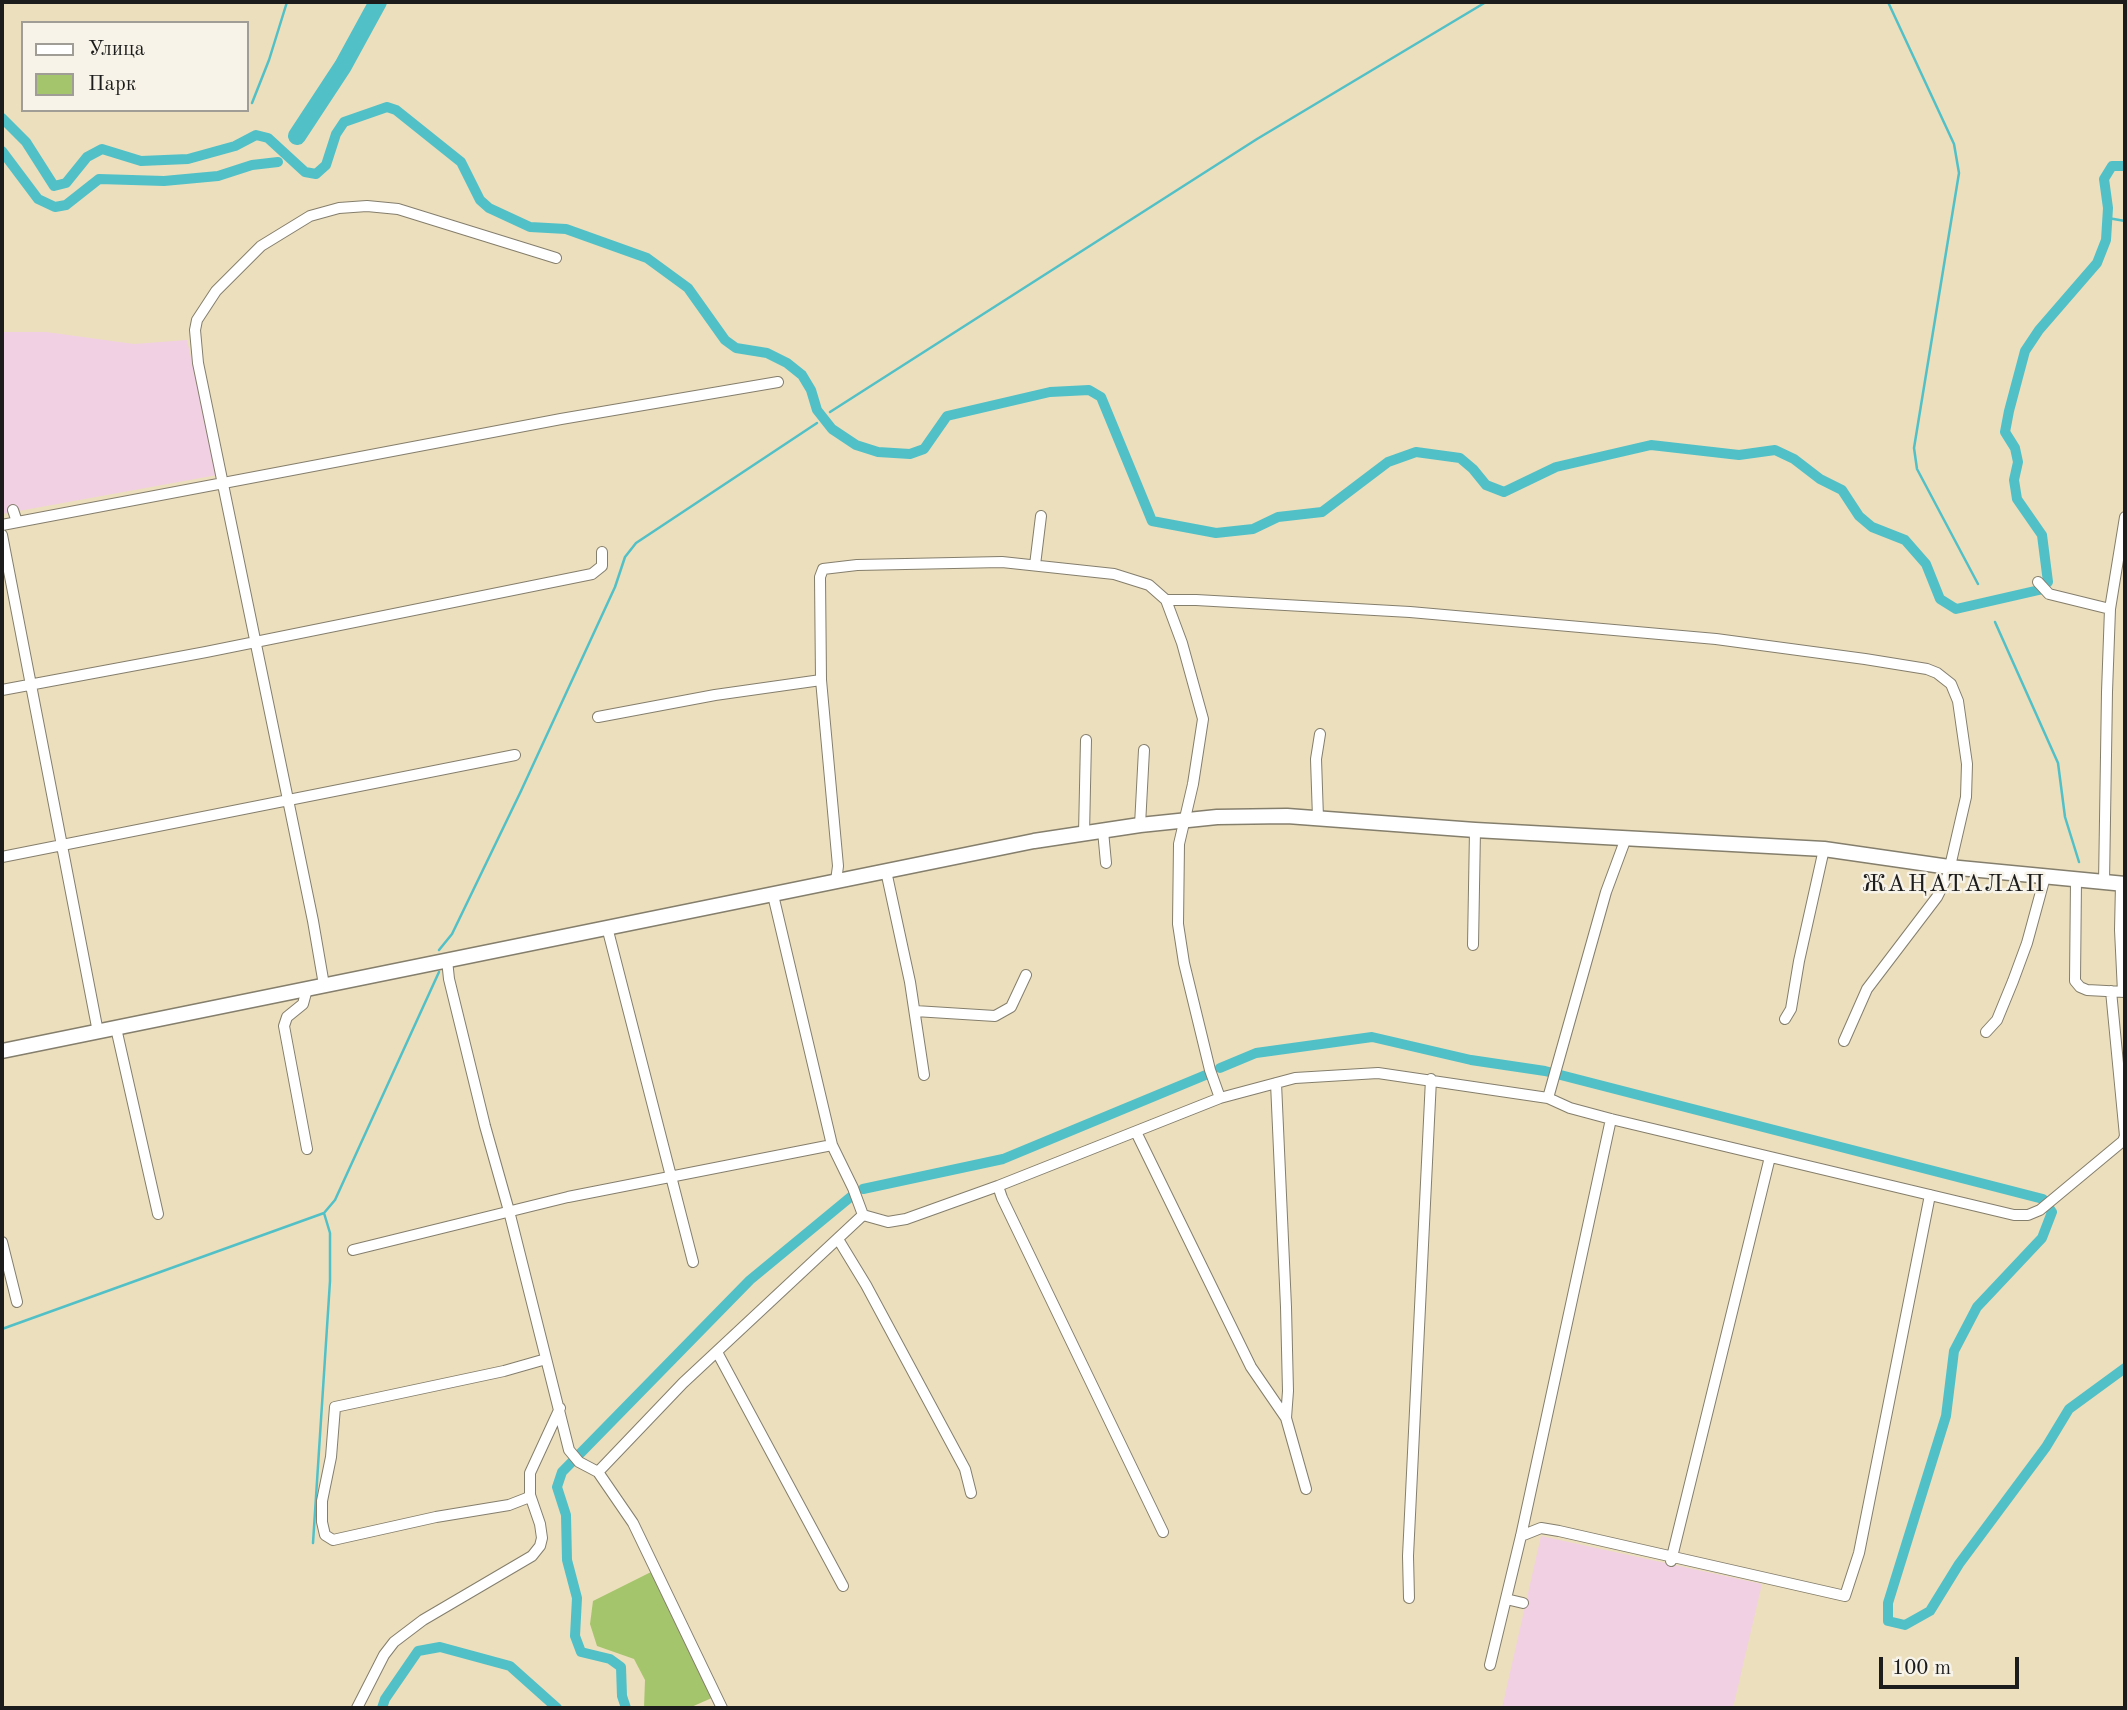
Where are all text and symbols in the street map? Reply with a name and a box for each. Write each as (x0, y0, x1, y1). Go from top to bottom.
legend (21, 21, 248, 112)
text: Улица (88, 39, 145, 60)
text: Парк (88, 74, 136, 95)
district label: ЖАҢАТАЛАП (1863, 871, 2045, 899)
scale bar (1882, 1644, 2022, 1688)
text: 100 m (1892, 1658, 1951, 1679)

